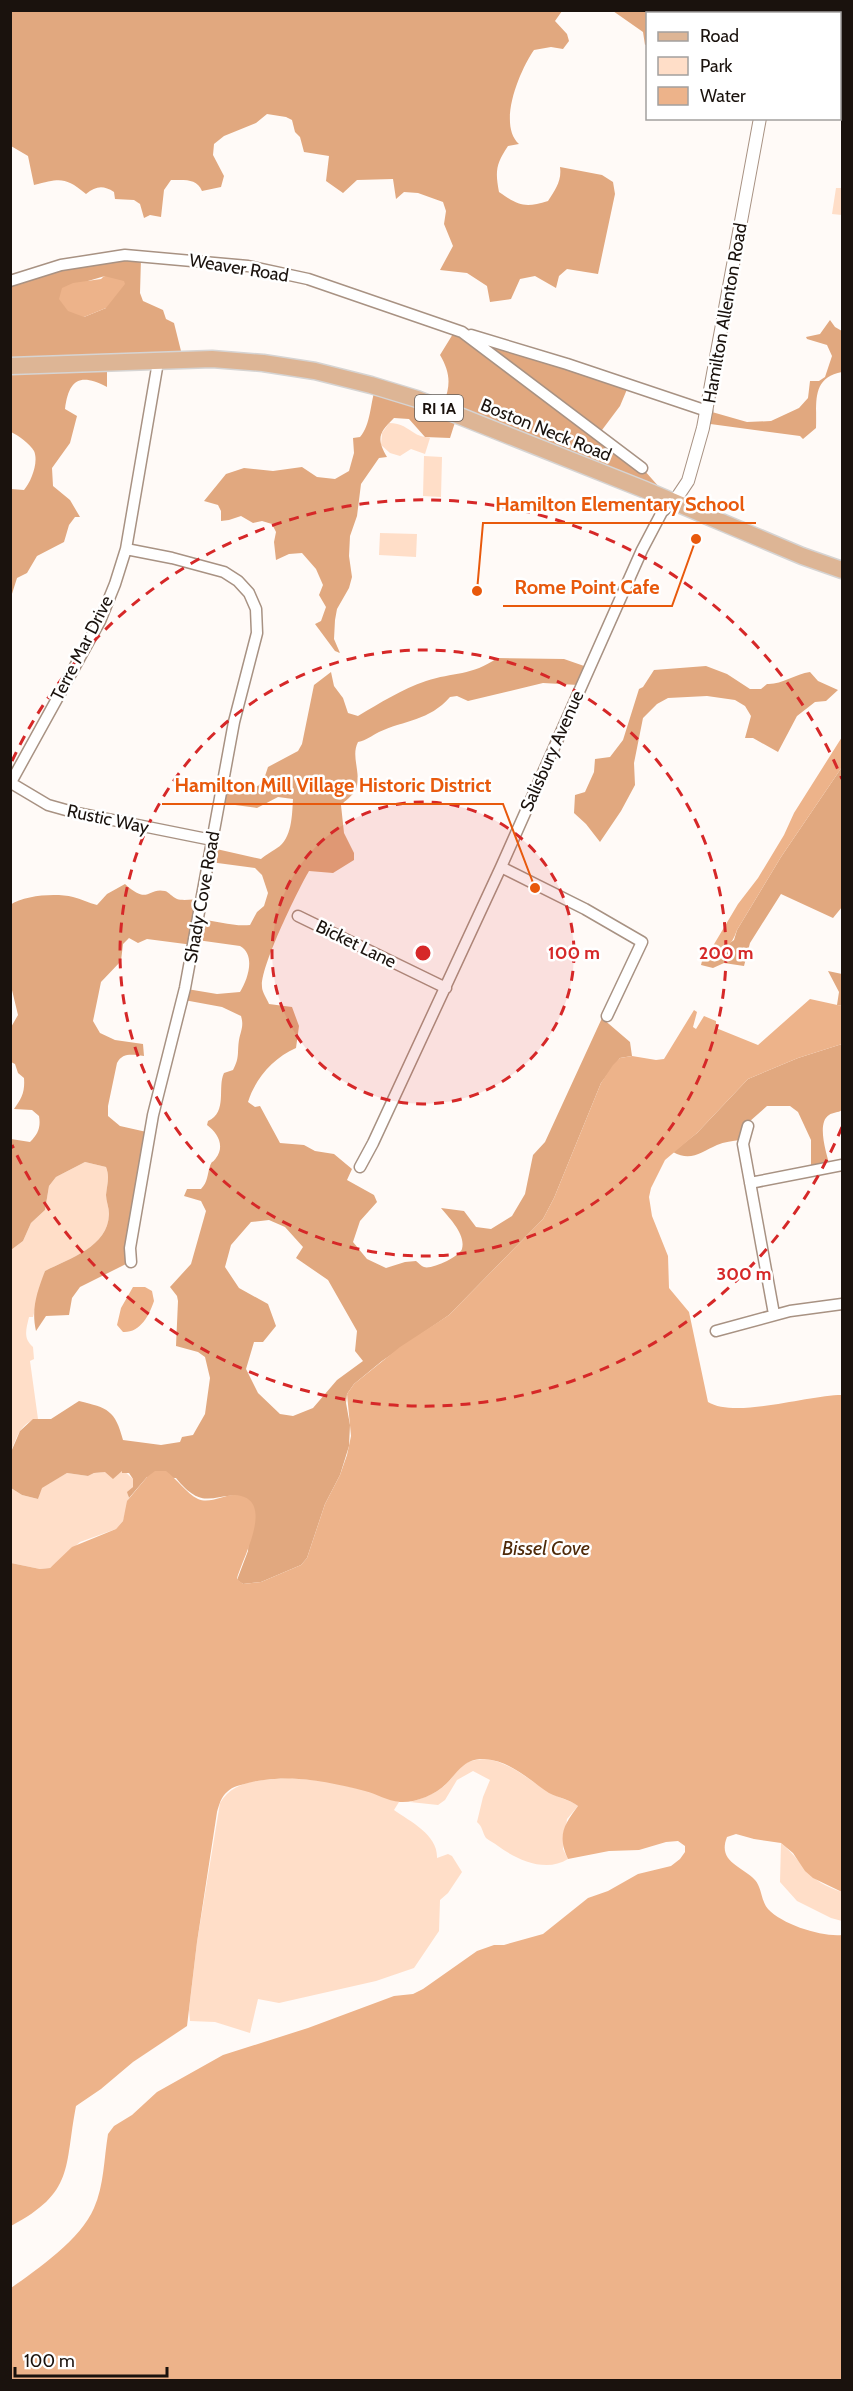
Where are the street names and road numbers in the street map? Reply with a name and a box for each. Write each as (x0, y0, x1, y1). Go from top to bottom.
street label: Hamilton Allenton Road (698, 221, 752, 405)
street label: Weaver Road (188, 249, 290, 287)
street label: Boston Neck Road (477, 394, 615, 466)
road number: RI 1A (415, 395, 463, 421)
street label: Terre Mar Drive (46, 592, 118, 704)
street label: Salisbury Avenue (516, 687, 588, 815)
street label: Rustic Way (65, 800, 151, 838)
street label: Shady Cove Road (180, 829, 224, 965)
street label: Bicket Lane (312, 915, 400, 973)

